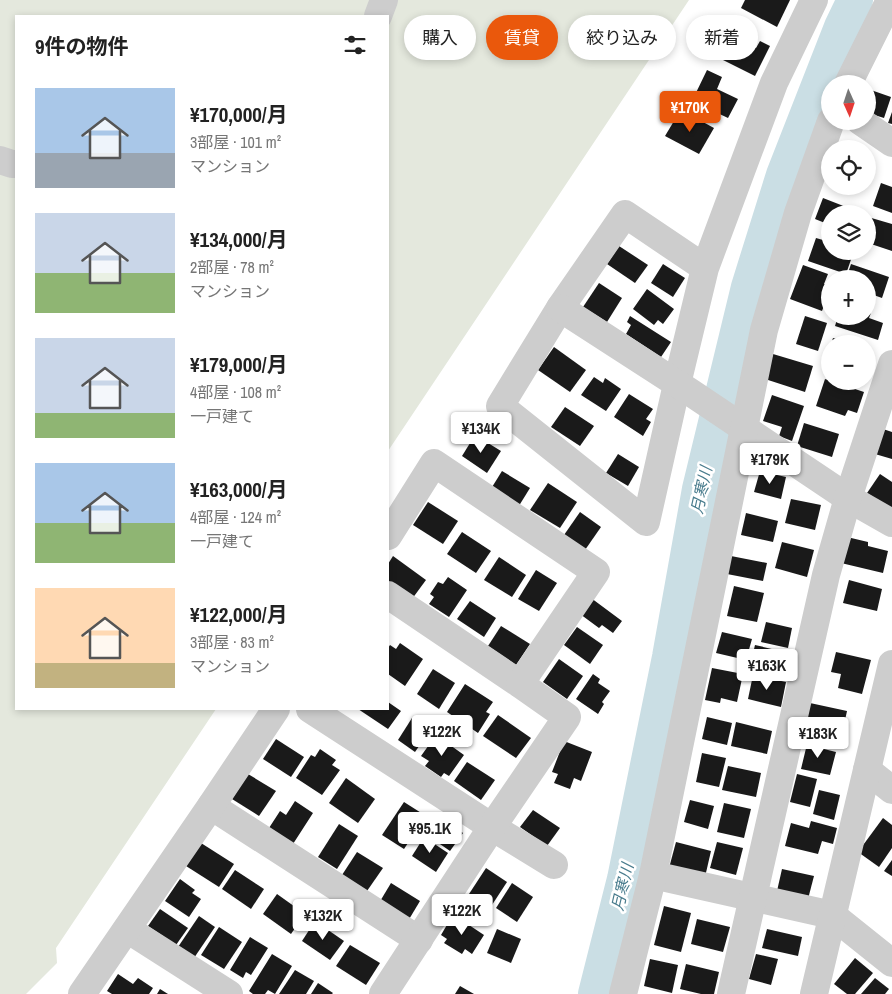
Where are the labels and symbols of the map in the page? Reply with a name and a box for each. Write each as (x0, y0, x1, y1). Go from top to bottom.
north arrow (821, 75, 876, 130)
pin: ¥170K (655, 90, 725, 133)
pin: ¥134K (446, 412, 516, 454)
pin: ¥179K (735, 442, 805, 485)
water label: 月寒川 (685, 462, 717, 516)
pin: ¥163K (732, 648, 802, 691)
pin: ¥122K (407, 714, 477, 757)
pin: ¥183K (783, 716, 853, 759)
pin: ¥95.1K (389, 812, 471, 854)
water label: 月寒川 (606, 859, 639, 913)
pin: ¥122K (427, 894, 497, 936)
pin: ¥132K (288, 898, 358, 941)

